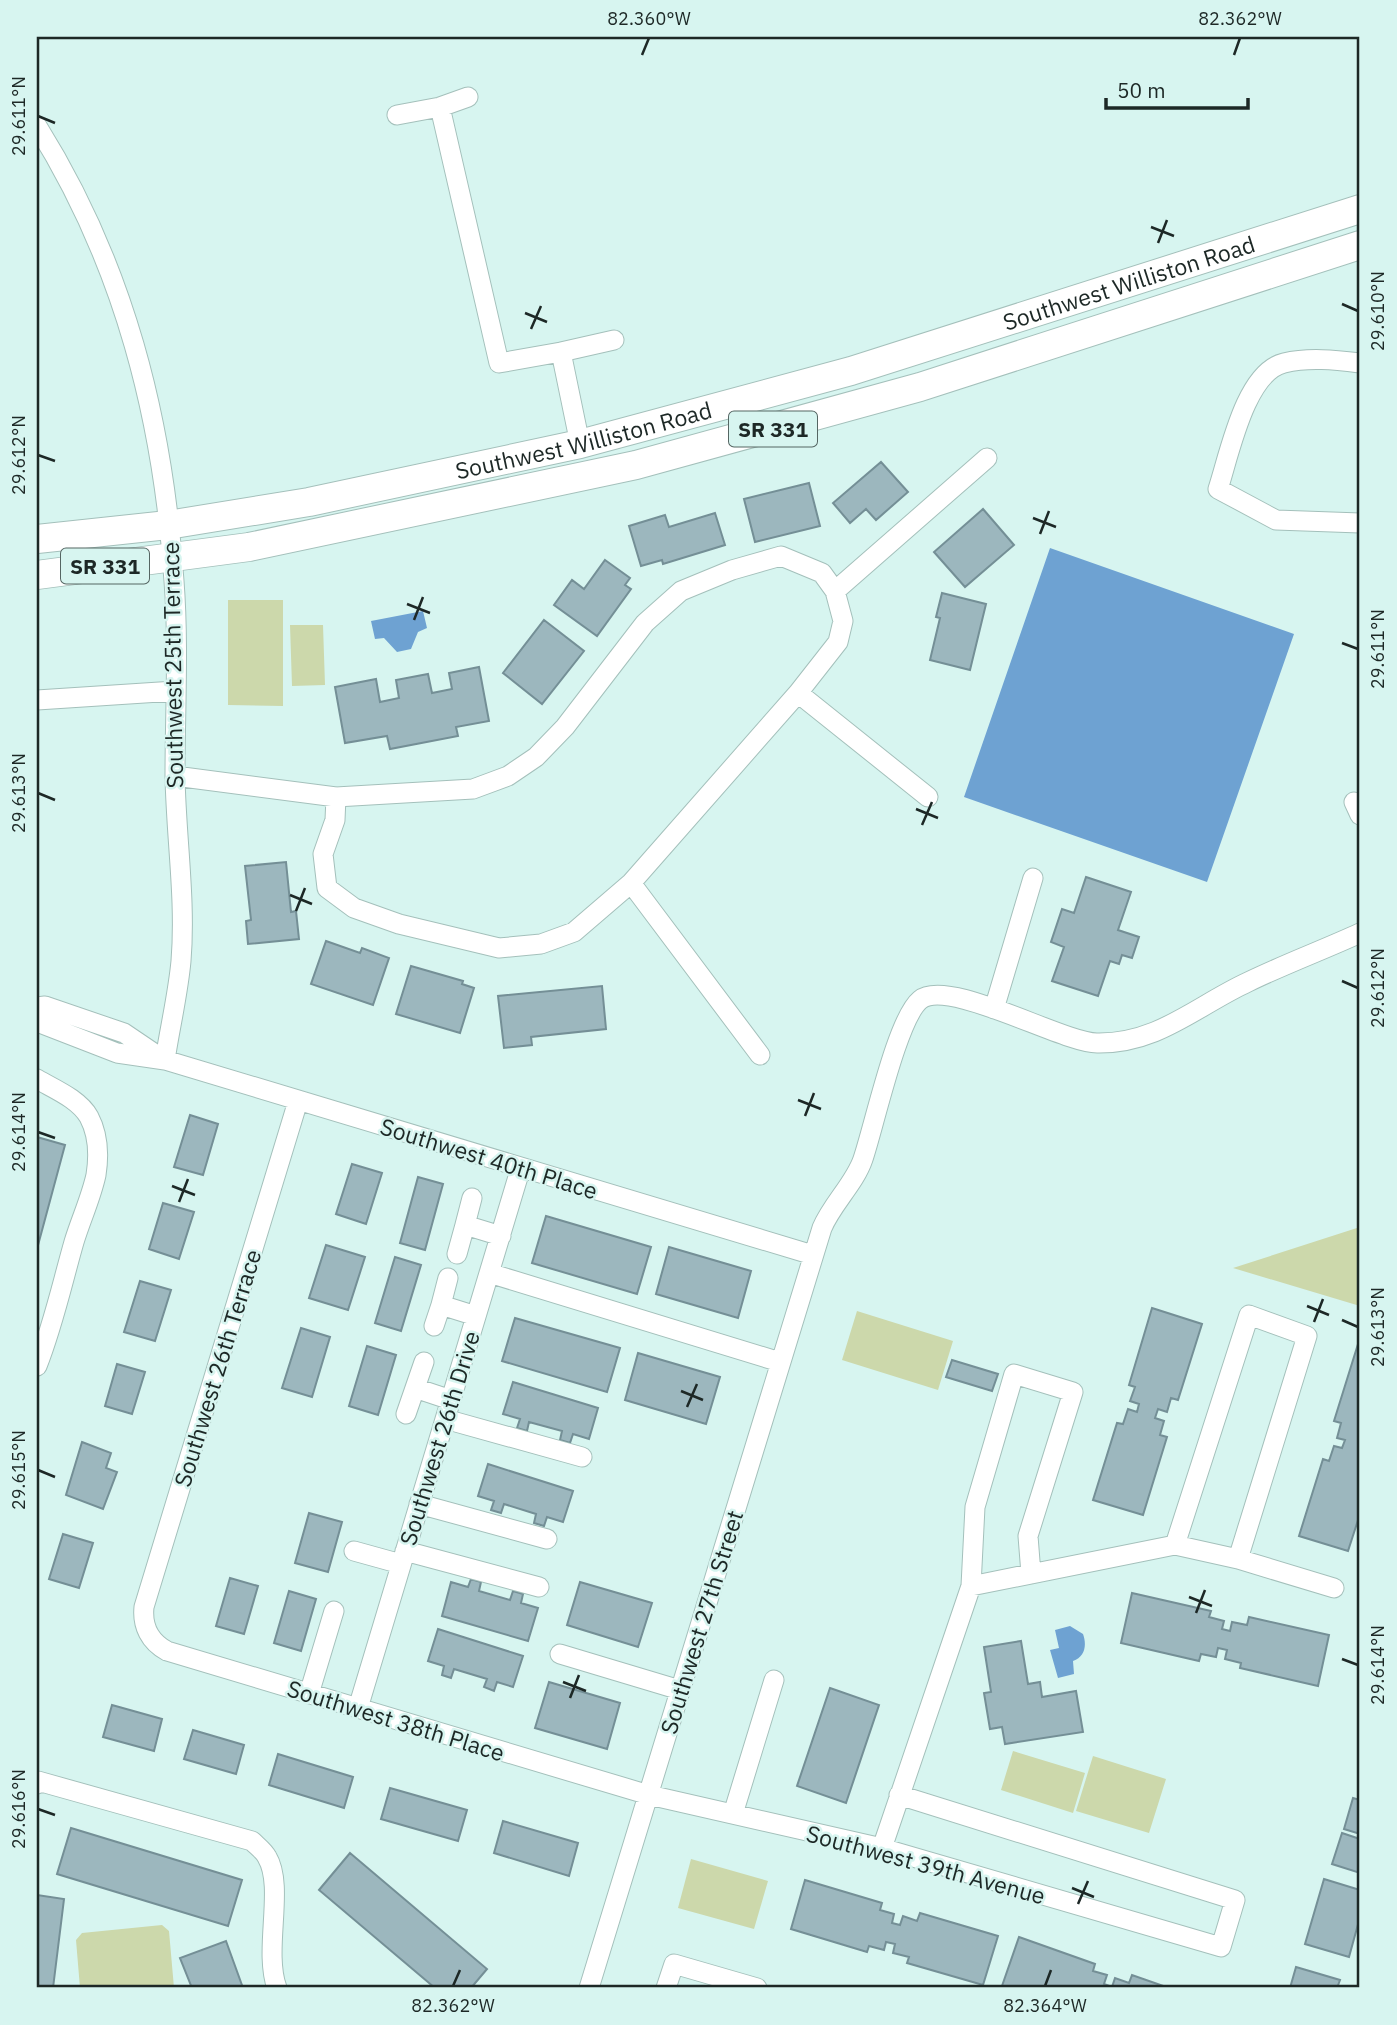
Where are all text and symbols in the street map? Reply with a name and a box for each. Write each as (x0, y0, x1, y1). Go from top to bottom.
text: 82.360°W (607, 7, 691, 30)
text: 82.362°W (1198, 7, 1282, 30)
scale bar (1106, 66, 1248, 110)
text: 29.611°N (7, 76, 30, 156)
text: 50 m (1117, 76, 1166, 104)
street label: Southwest Williston Road (999, 228, 1259, 337)
text: 29.610°N (1366, 271, 1389, 351)
street label: Southwest Williston Road (452, 394, 715, 485)
road number: SR 331 (729, 412, 817, 446)
text: 29.612°N (7, 415, 30, 495)
street label: Southwest 25th Terrace (155, 541, 189, 789)
road number: SR 331 (61, 548, 149, 584)
text: 29.611°N (1366, 609, 1389, 689)
text: 29.613°N (7, 753, 30, 833)
text: 29.612°N (1366, 948, 1389, 1028)
text: 29.614°N (7, 1092, 30, 1172)
street label: Southwest 40th Place (377, 1111, 601, 1205)
street label: Southwest 26th Terrace (167, 1246, 267, 1490)
text: 29.613°N (1366, 1287, 1389, 1367)
street label: Southwest 26th Drive (392, 1327, 486, 1549)
text: 29.615°N (7, 1430, 30, 1510)
street label: Southwest 27th Street (653, 1507, 749, 1737)
text: 29.614°N (1366, 1625, 1389, 1705)
street label: Southwest 38th Place (284, 1673, 508, 1767)
text: 29.616°N (7, 1769, 30, 1849)
street label: Southwest 39th Avenue (803, 1818, 1049, 1910)
text: 82.362°W (411, 1994, 495, 2017)
text: 82.364°W (1003, 1994, 1087, 2017)

